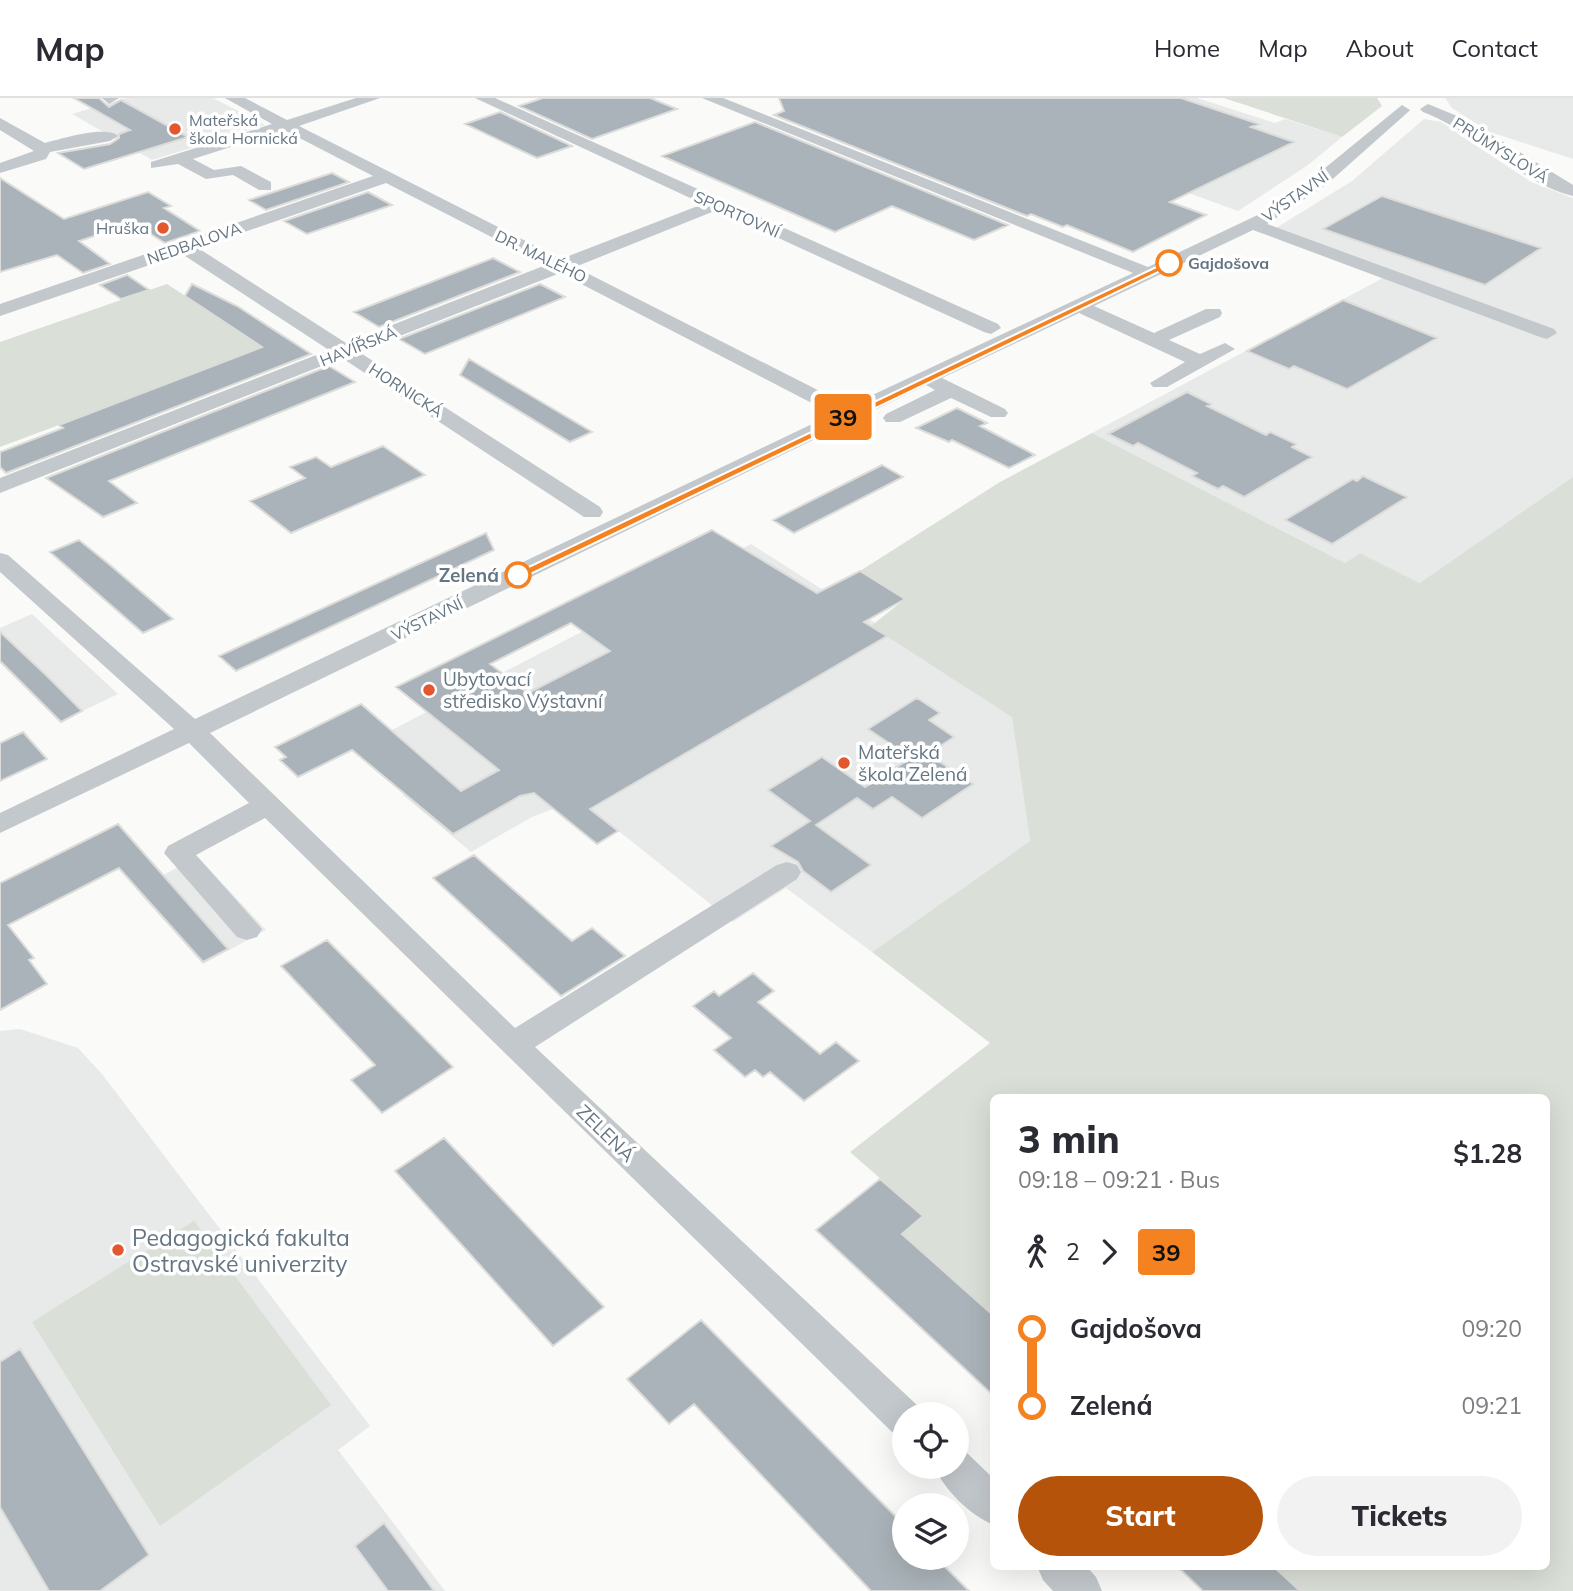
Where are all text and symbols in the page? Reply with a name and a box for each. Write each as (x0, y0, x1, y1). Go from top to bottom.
text: Map (35, 28, 105, 69)
text: Home (1154, 33, 1220, 63)
text: Map (1258, 33, 1308, 63)
text: About (1346, 33, 1414, 63)
text: Contact (1452, 33, 1538, 63)
place label: Mateřská škola Hornická (189, 110, 298, 148)
street label: PRŮMYSLOVÁ (1450, 113, 1552, 187)
marker: Mateřská škola Hornická (167, 121, 183, 137)
street label: VÝSTAVNÍ (1258, 165, 1333, 226)
street label: SPORTOVNÍ (691, 186, 784, 242)
street label: NEDBALOVA (144, 217, 244, 268)
place label: Hruška (96, 218, 149, 238)
marker: Hruška (155, 220, 171, 236)
street label: DR. MALÉHO (492, 225, 590, 287)
marker: Gajdošova (1156, 250, 1182, 276)
place label: Gajdošova (1188, 253, 1269, 273)
street label: HAVÍŘSKÁ (317, 321, 399, 370)
street label: HORNICKÁ (365, 359, 447, 421)
line badge: 39 (812, 394, 874, 440)
text: 39 (829, 402, 857, 432)
marker: Zelená (505, 562, 531, 588)
place label: Zelená (439, 563, 499, 587)
street label: VÝSTAVNÍ (388, 593, 467, 645)
place label: Ubytovací středisko Výstavní (443, 667, 604, 713)
marker: Ubytovací středisko Výstavní (421, 682, 437, 698)
place label: Mateřská škola Zelená (858, 740, 967, 786)
marker: Mateřská škola Zelená (836, 755, 852, 771)
street label: ZELENÁ (572, 1099, 640, 1167)
text: 3 min (1018, 1115, 1120, 1163)
text: $1.28 (1453, 1137, 1522, 1170)
text: 09:18 – 09:21 · Bus (1018, 1165, 1220, 1194)
place label: Pedagogická fakulta Ostravské univerzity (132, 1223, 350, 1278)
icon: walk (1018, 1233, 1056, 1271)
icon: forward (1090, 1233, 1128, 1271)
text: 2 (1066, 1237, 1080, 1266)
text: 39 (1152, 1237, 1181, 1267)
marker: Pedagogická fakulta Ostravské univerzity (110, 1242, 126, 1258)
text: Gajdošova (1070, 1312, 1202, 1345)
text: 09:20 (1462, 1314, 1522, 1343)
text: Zelená (1070, 1389, 1153, 1422)
text: 09:21 (1462, 1391, 1522, 1420)
map controls (892, 1402, 969, 1570)
button: locate (892, 1402, 969, 1479)
button: Start (1018, 1476, 1263, 1556)
button: Tickets (1277, 1476, 1522, 1556)
button: layers (892, 1493, 969, 1570)

